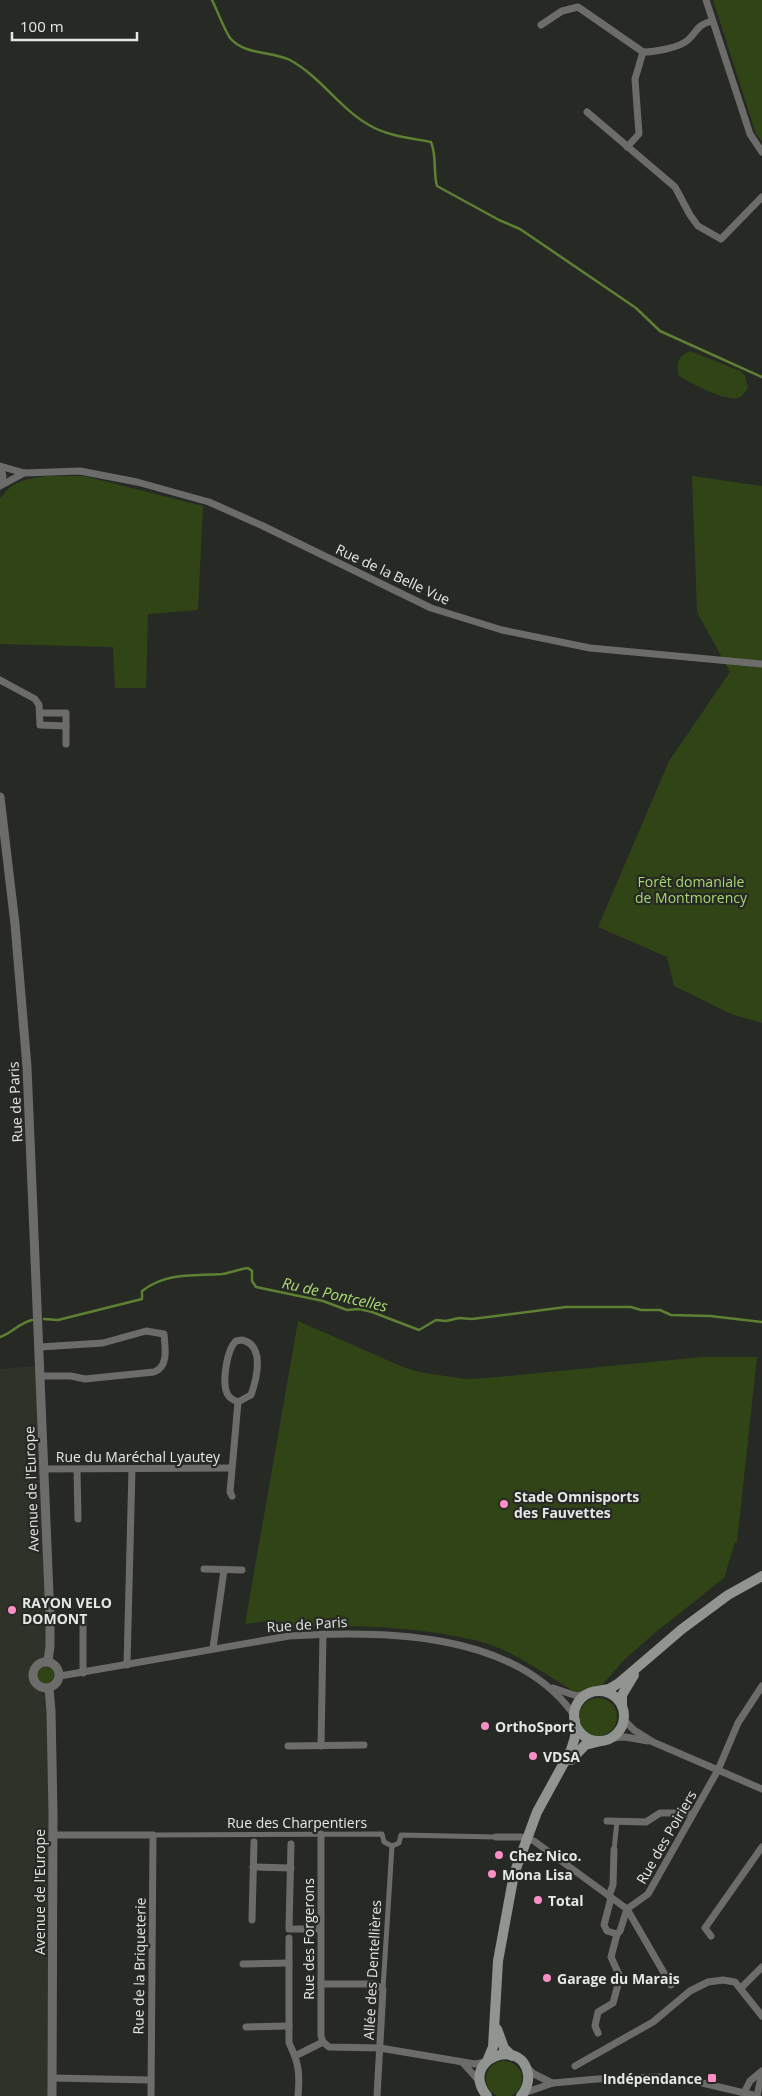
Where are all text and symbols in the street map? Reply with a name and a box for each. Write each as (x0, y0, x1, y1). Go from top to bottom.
scale bar (12, 10, 138, 42)
text: 100 m (20, 16, 64, 36)
street label: Rue de la Belle Vue (333, 539, 453, 609)
park label: Forêt domaniale de Montmorency (635, 872, 748, 907)
street label: Rue de Paris (3, 1061, 27, 1143)
water label: Ru de Pontcelles (280, 1272, 390, 1316)
street label: Avenue de l'Europe (19, 1426, 43, 1552)
street label: Rue du Maréchal Lyautey (56, 1447, 221, 1466)
place label: Stade Omnisports des Fauvettes (514, 1487, 639, 1522)
marker: Stade Omnisports des Fauvettes (498, 1498, 510, 1510)
place label: RAYON VELO DOMONT (22, 1593, 112, 1628)
marker: RAYON VELO DOMONT (6, 1604, 18, 1616)
street label: Rue de Paris (266, 1612, 348, 1636)
place label: OrthoSport (495, 1717, 574, 1736)
marker: OrthoSport (479, 1720, 491, 1732)
place label: VDSA (543, 1747, 580, 1766)
marker: VDSA (527, 1750, 539, 1762)
street label: Rue des Poiriers (631, 1786, 701, 1887)
street label: Rue des Charpentiers (227, 1813, 367, 1832)
street label: Avenue de l'Europe (30, 1829, 49, 1955)
place label: Chez Nico. (509, 1846, 581, 1865)
marker: Chez Nico. (493, 1849, 505, 1861)
place label: Mona Lisa (502, 1865, 573, 1884)
marker: Mona Lisa (486, 1868, 498, 1880)
street label: Rue des Forgerons (299, 1878, 318, 2000)
place label: Total (548, 1891, 584, 1910)
marker: Total (532, 1894, 544, 1906)
street label: Rue de la Briqueterie (128, 1897, 150, 2035)
street label: Allée des Dentellières (359, 1899, 385, 2041)
place label: Garage du Marais (557, 1969, 680, 1988)
marker: Garage du Marais (541, 1972, 553, 1984)
place label: Indépendance (603, 2069, 702, 2088)
marker: Indépendance (706, 2072, 718, 2084)

